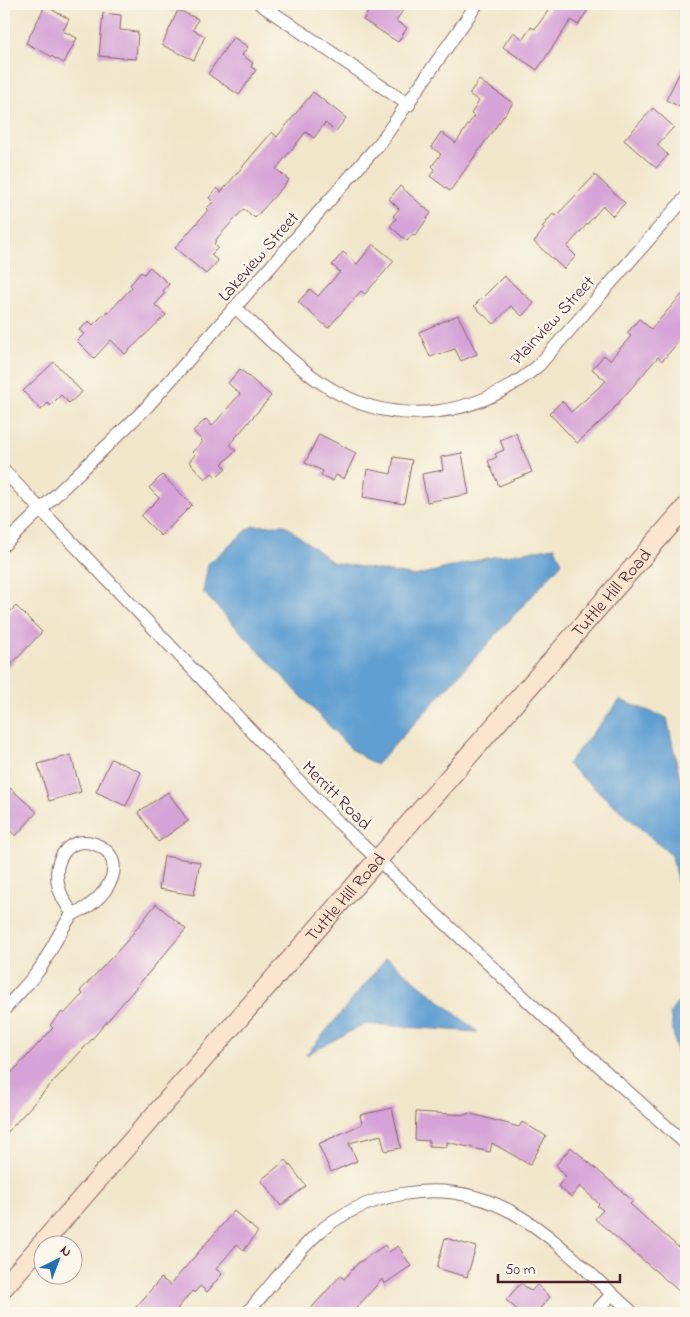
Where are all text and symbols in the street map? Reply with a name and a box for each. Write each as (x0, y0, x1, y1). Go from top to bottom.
street label: Lakeview Street (213, 206, 306, 308)
street label: Plainview Street (505, 271, 602, 372)
street label: Tuttle Hill Road (566, 544, 659, 644)
street label: Merritt Road (295, 756, 376, 837)
street label: Tuttle Hill Road (300, 848, 393, 949)
north arrow (32, 1234, 82, 1284)
text: N (55, 1240, 76, 1262)
scale bar (498, 1252, 620, 1284)
text: 50 m (505, 1259, 536, 1281)

